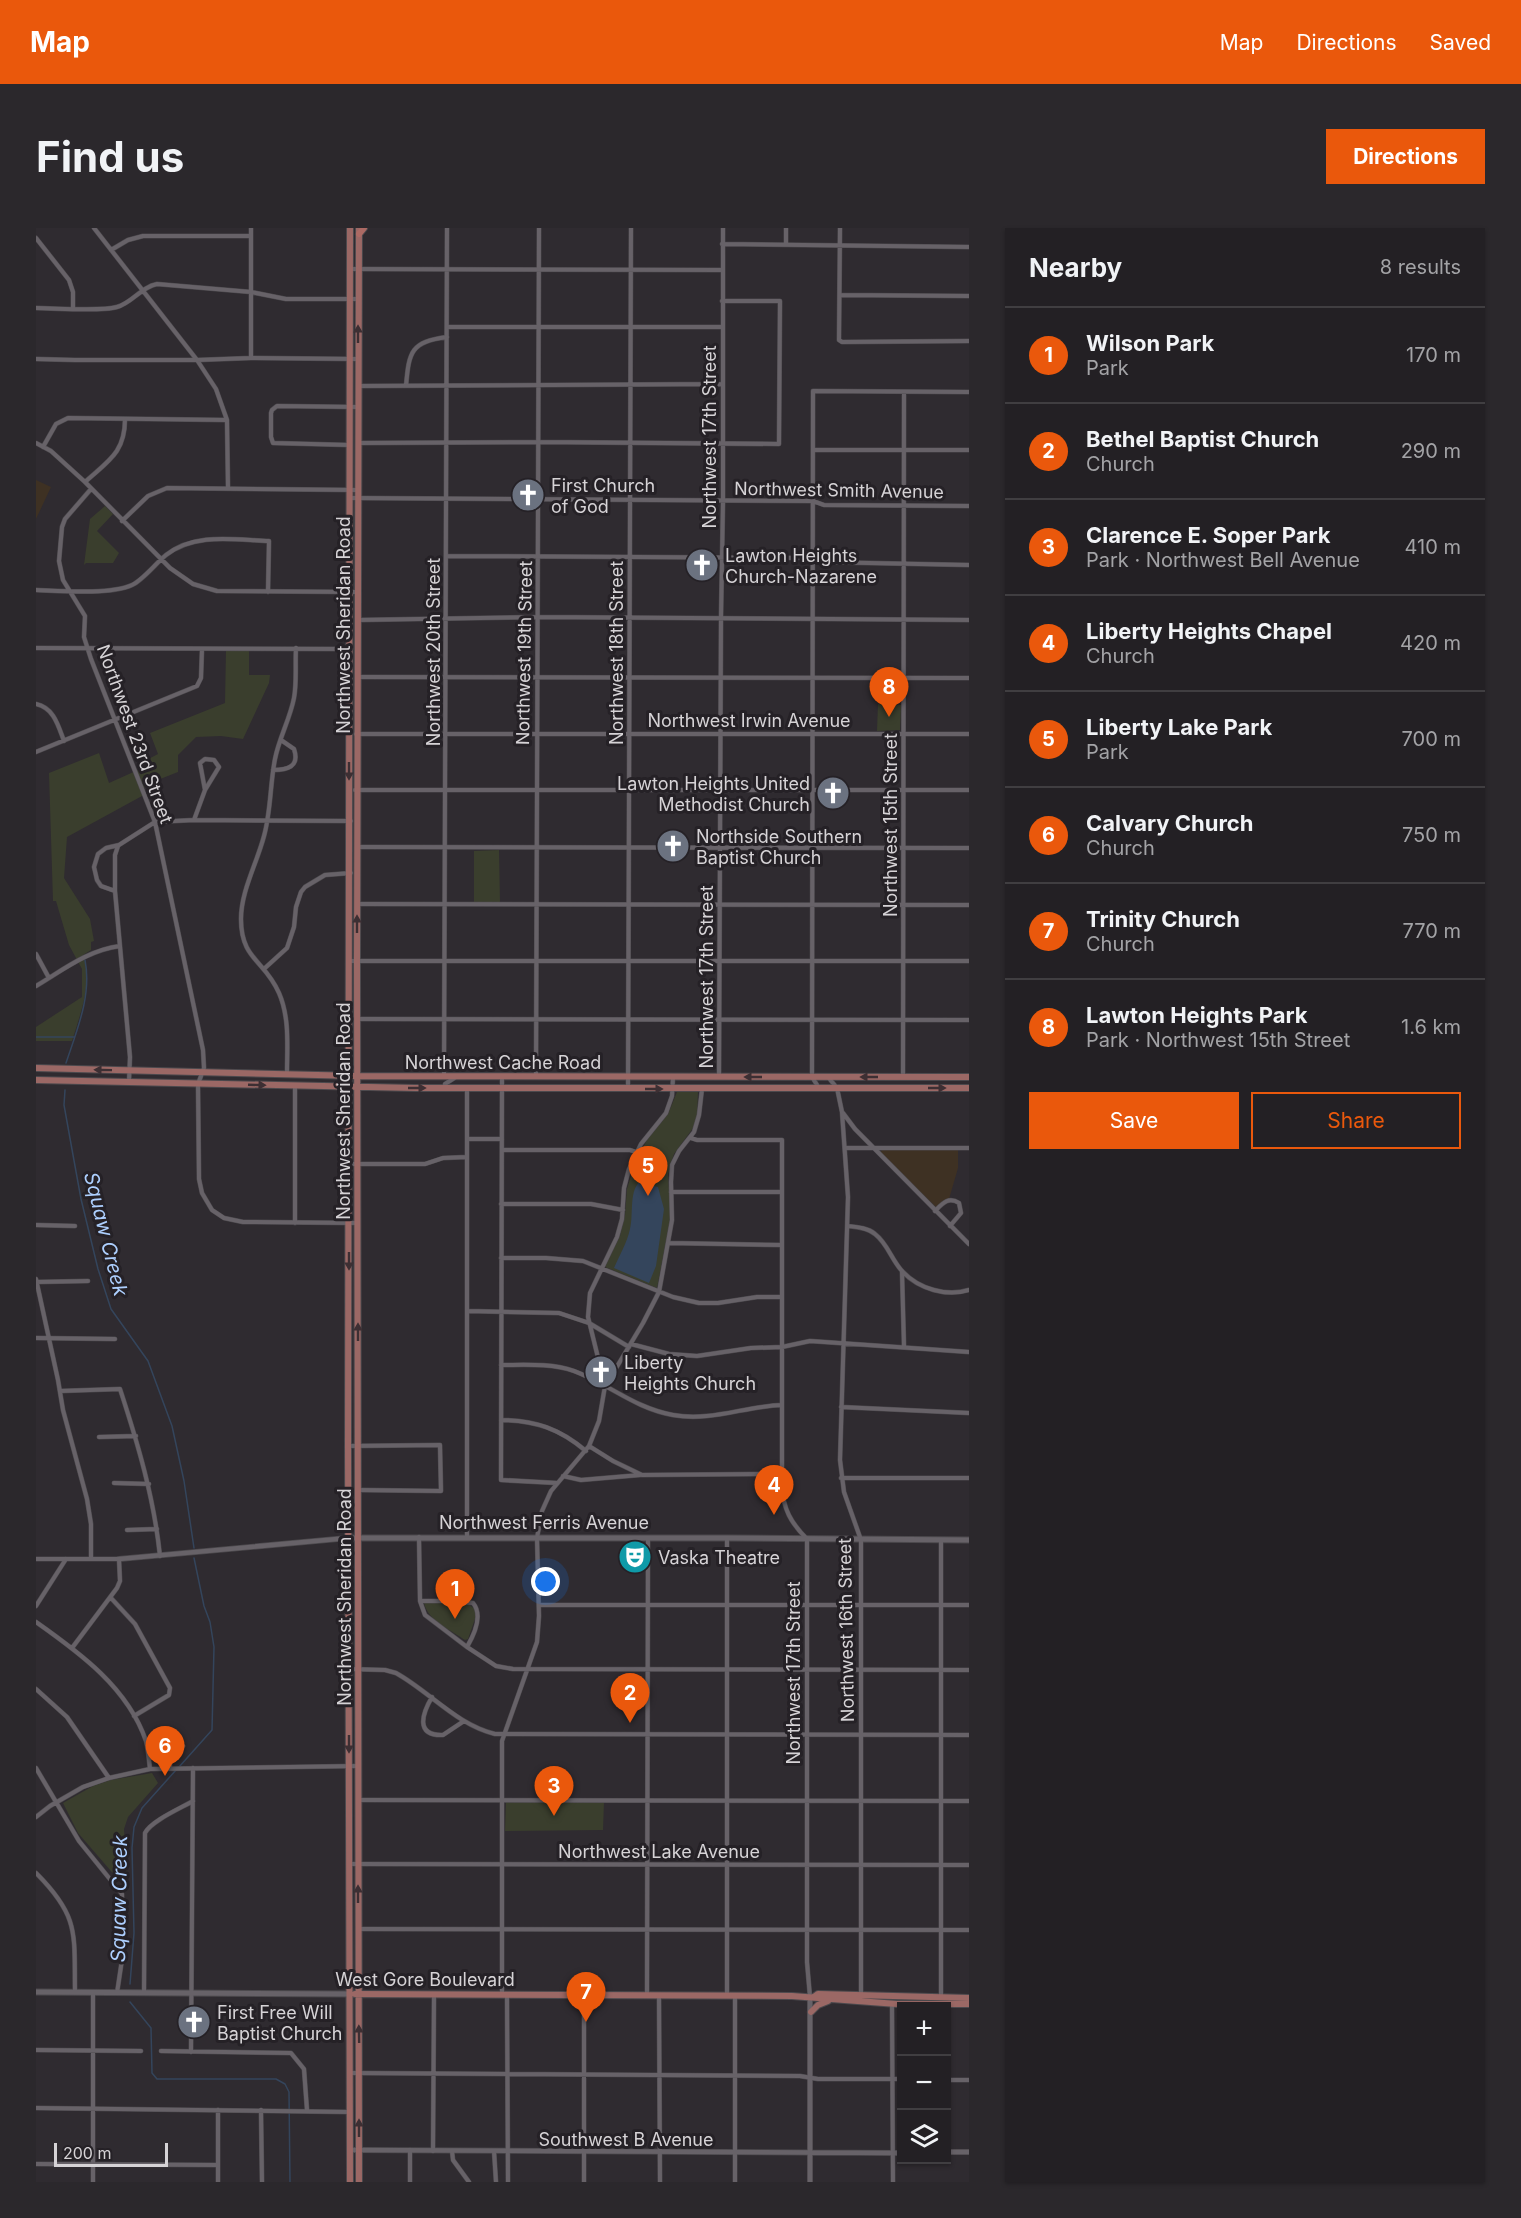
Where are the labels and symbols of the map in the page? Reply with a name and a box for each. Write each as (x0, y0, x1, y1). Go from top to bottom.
one-way arrow (353, 325, 363, 344)
street label: Northwest 17th Street (699, 345, 720, 529)
place label: First Church of God (551, 475, 655, 517)
church icon: First Church of God (510, 477, 546, 513)
street label: Northwest Smith Avenue (734, 478, 944, 502)
street label: Northwest Sheridan Road (333, 516, 354, 734)
place label: Lawton Heights Church-Nazarene (725, 545, 877, 587)
church icon: Lawton Heights Church-Nazarene (684, 547, 720, 583)
street label: Northwest 20th Street (423, 558, 444, 746)
street label: Northwest 19th Street (512, 561, 536, 745)
street label: Northwest 18th Street (606, 561, 627, 745)
street label: Northwest 23rd Street (93, 642, 177, 826)
pin: 8 (870, 668, 908, 717)
street label: Northwest Irwin Avenue (647, 710, 851, 731)
street label: Northwest 15th Street (880, 733, 901, 917)
one-way arrow (344, 761, 354, 780)
place label: Lawton Heights United Methodist Church (617, 773, 810, 815)
church icon: Lawton Heights United Methodist Church (815, 775, 851, 811)
place label: Northside Southern Baptist Church (696, 826, 862, 868)
church icon: Northside Southern Baptist Church (655, 828, 691, 864)
street label: Northwest 17th Street (696, 885, 717, 1069)
one-way arrow (352, 914, 362, 933)
street label: Northwest Sheridan Road (333, 1002, 354, 1220)
street label: Northwest Cache Road (405, 1052, 601, 1073)
one-way arrow (94, 1065, 113, 1074)
one-way arrow (744, 1072, 763, 1082)
one-way arrow (859, 1072, 878, 1082)
one-way arrow (247, 1081, 266, 1090)
one-way arrow (408, 1083, 427, 1093)
one-way arrow (928, 1083, 947, 1093)
one-way arrow (645, 1084, 664, 1094)
pin: 5 (628, 1146, 668, 1196)
water label: Squaw Creek (79, 1169, 133, 1299)
one-way arrow (344, 1251, 354, 1270)
one-way arrow (353, 1322, 363, 1341)
place label: Liberty Heights Church (624, 1352, 756, 1394)
church icon: Liberty Heights Church (583, 1354, 619, 1390)
pin: 4 (754, 1466, 794, 1515)
street label: Northwest Sheridan Road (334, 1488, 355, 1706)
street label: Northwest Ferris Avenue (439, 1512, 649, 1533)
street label: Northwest 16th Street (834, 1538, 858, 1722)
theatre icon: Vaska Theatre (617, 1539, 653, 1575)
place label: Vaska Theatre (658, 1547, 780, 1568)
your location (531, 1567, 560, 1596)
pin: 1 (436, 1570, 474, 1619)
street label: Northwest 17th Street (783, 1581, 804, 1765)
pin: 2 (610, 1674, 650, 1723)
pin: 6 (146, 1726, 184, 1776)
one-way arrow (344, 1734, 354, 1753)
pin: 3 (534, 1766, 574, 1816)
water label: Squaw Creek (106, 1834, 132, 1963)
street label: Northwest Lake Avenue (558, 1841, 760, 1862)
one-way arrow (353, 1884, 363, 1903)
street label: West Gore Boulevard (335, 1969, 515, 1990)
pin: 7 (566, 1972, 606, 2022)
place label: First Free Will Baptist Church (217, 2002, 342, 2044)
church icon: First Free Will Baptist Church (176, 2004, 212, 2040)
one-way arrow (354, 2024, 364, 2043)
one-way arrow (354, 2118, 364, 2137)
street label: Southwest B Avenue (539, 2129, 713, 2150)
scale bar (54, 2140, 168, 2168)

